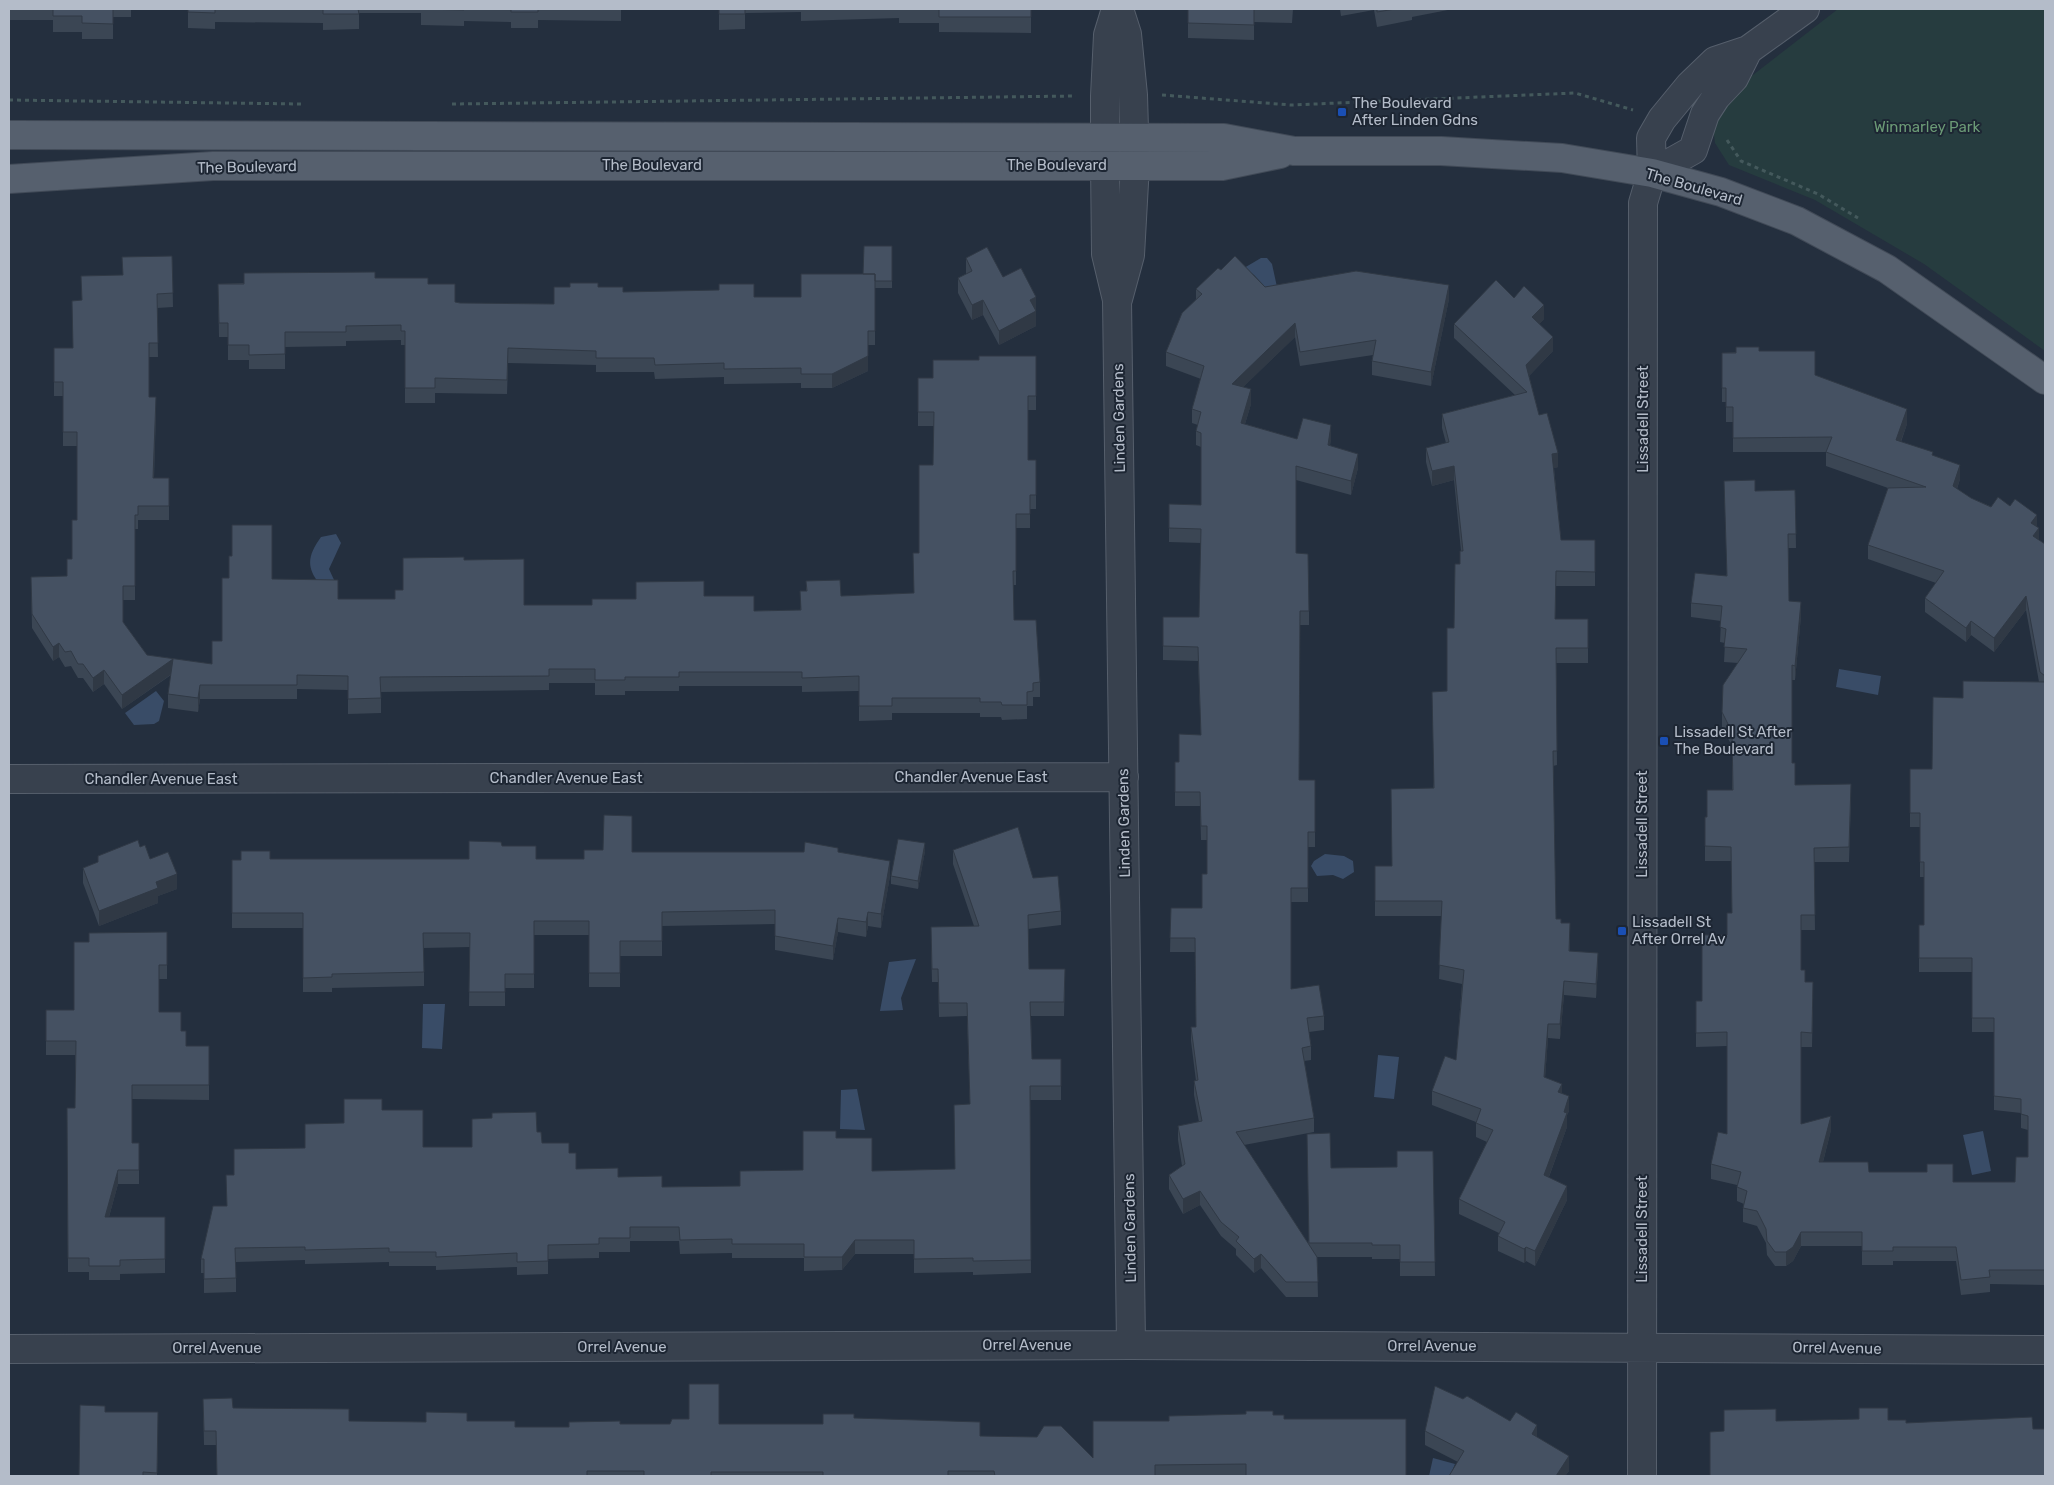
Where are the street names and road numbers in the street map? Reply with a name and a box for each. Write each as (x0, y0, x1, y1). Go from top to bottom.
street label: The Boulevard (602, 156, 702, 174)
street label: The Boulevard (1007, 156, 1107, 174)
street label: The Boulevard (197, 157, 297, 177)
street label: The Boulevard (1644, 165, 1744, 209)
street label: Linden Gardens (1109, 363, 1129, 473)
street label: Lissadell Street (1634, 365, 1652, 473)
street label: Chandler Avenue East (894, 768, 1048, 786)
street label: Linden Gardens (1114, 768, 1134, 878)
street label: Chandler Avenue East (489, 769, 643, 787)
street label: Chandler Avenue East (84, 770, 238, 788)
street label: Lissadell Street (1633, 770, 1651, 878)
street label: Linden Gardens (1120, 1173, 1140, 1283)
street label: Lissadell Street (1633, 1175, 1651, 1283)
street label: Orrel Avenue (982, 1336, 1072, 1354)
street label: Orrel Avenue (1387, 1337, 1477, 1355)
street label: Orrel Avenue (577, 1338, 667, 1356)
street label: Orrel Avenue (1792, 1338, 1882, 1358)
street label: Orrel Avenue (172, 1339, 262, 1357)

